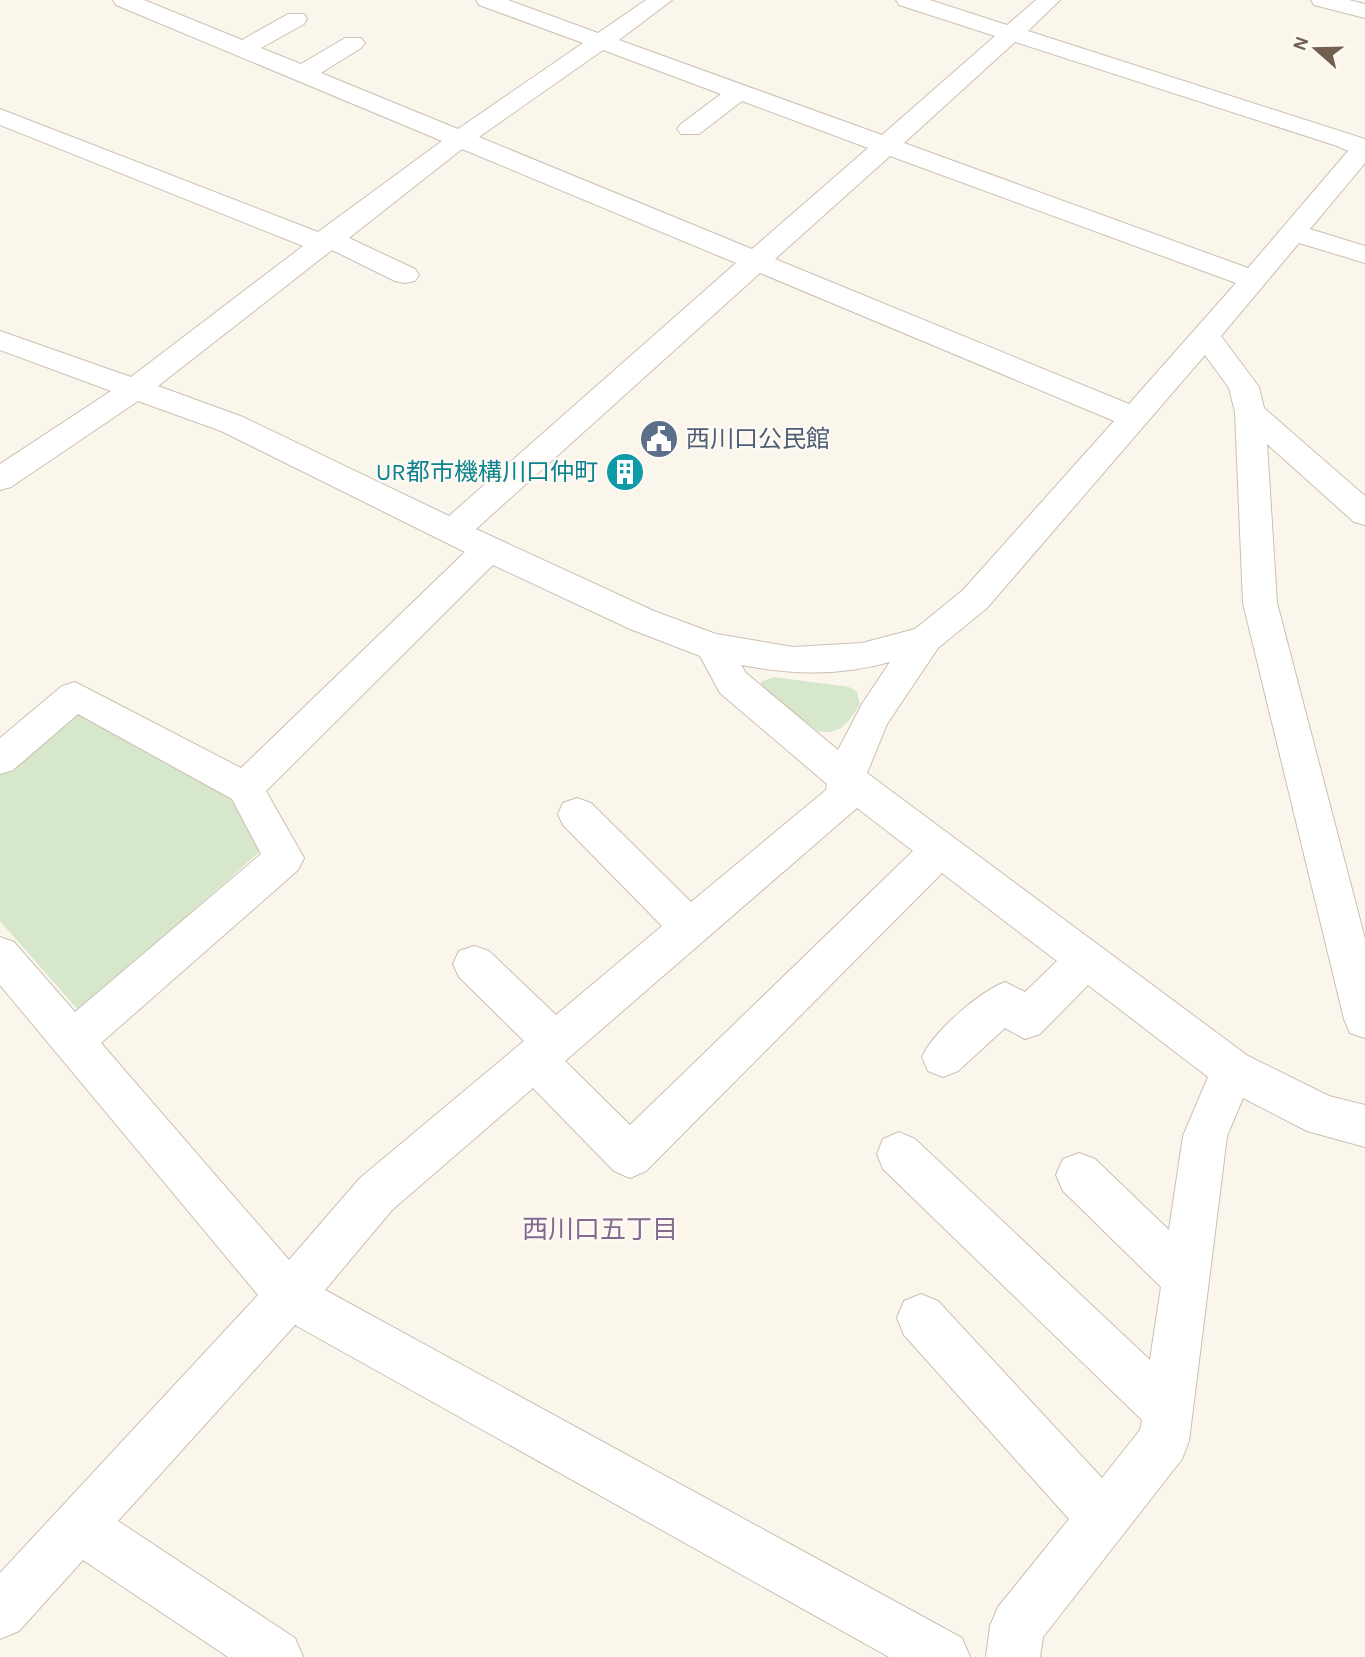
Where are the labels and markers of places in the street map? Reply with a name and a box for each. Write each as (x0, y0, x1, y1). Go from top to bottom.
public building icon: 西川口公民館 (638, 418, 680, 460)
place label: 西川口公民館 (686, 425, 830, 453)
building icon: UR都市機構川口仲町 (604, 451, 646, 493)
place label: UR都市機構川口仲町 (376, 458, 598, 486)

